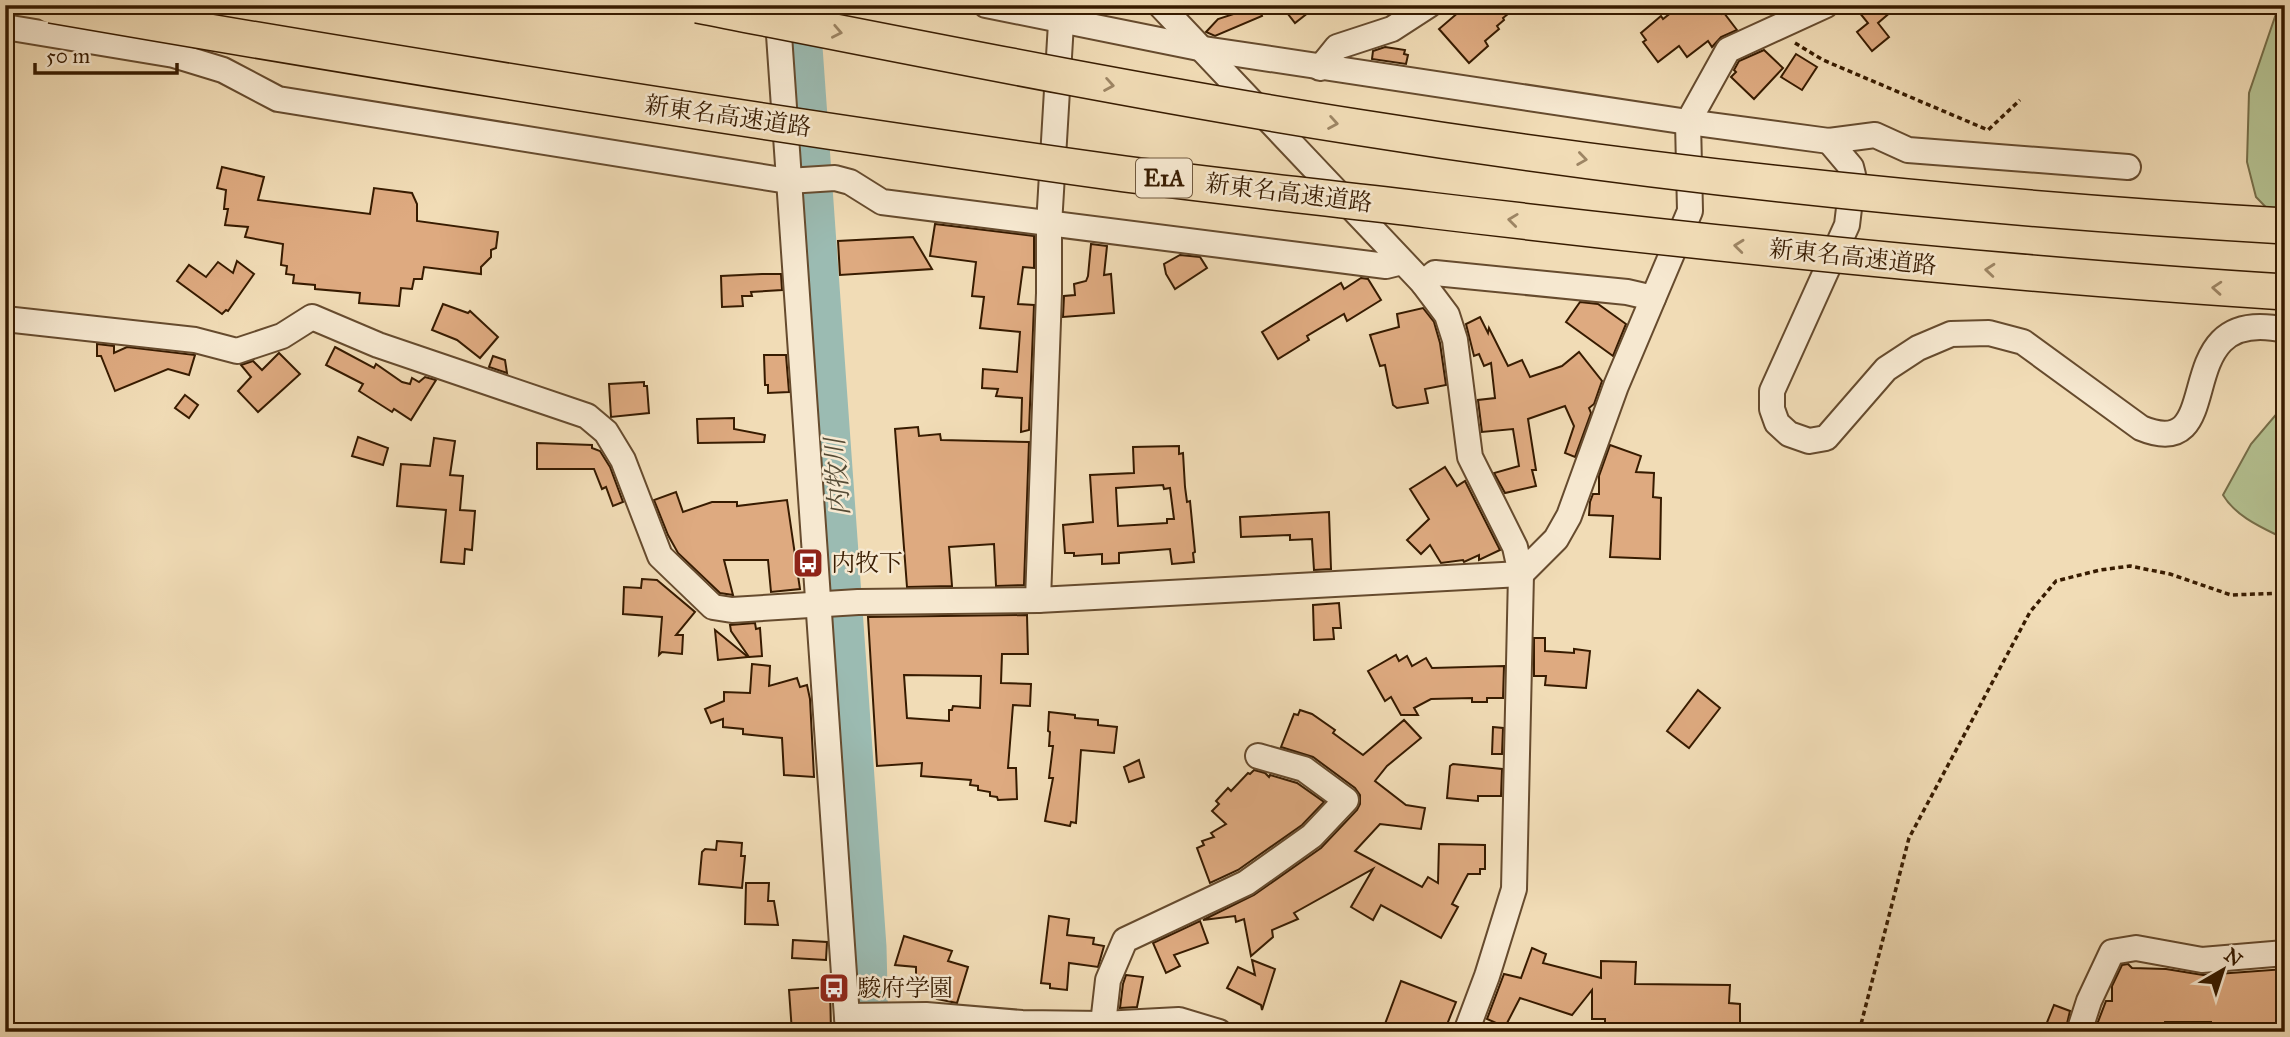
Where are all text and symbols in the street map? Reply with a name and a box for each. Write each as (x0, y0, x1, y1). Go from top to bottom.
one-way arrow (831, 24, 843, 39)
scale bar (35, 32, 177, 76)
text: 50 m (46, 43, 91, 69)
one-way arrow (1103, 77, 1115, 92)
street label: 新東名高速道路 (643, 89, 813, 143)
one-way arrow (1327, 115, 1339, 130)
one-way arrow (1576, 152, 1588, 167)
road number: E1A (1136, 158, 1192, 197)
street label: 新東名高速道路 (1204, 168, 1374, 218)
one-way arrow (1507, 213, 1519, 228)
street label: 新東名高速道路 (1768, 233, 1938, 281)
one-way arrow (1733, 238, 1745, 253)
one-way arrow (1984, 263, 1995, 278)
one-way arrow (2211, 280, 2222, 295)
water label: 内牧川 (818, 434, 856, 517)
bus stop icon: 内牧下 (791, 546, 825, 580)
place label: 内牧下 (831, 548, 903, 578)
north arrow (2188, 936, 2258, 1006)
text: N (2220, 943, 2247, 971)
bus stop icon: 駿府学園 (817, 971, 851, 1005)
place label: 駿府学園 (857, 973, 953, 1003)

